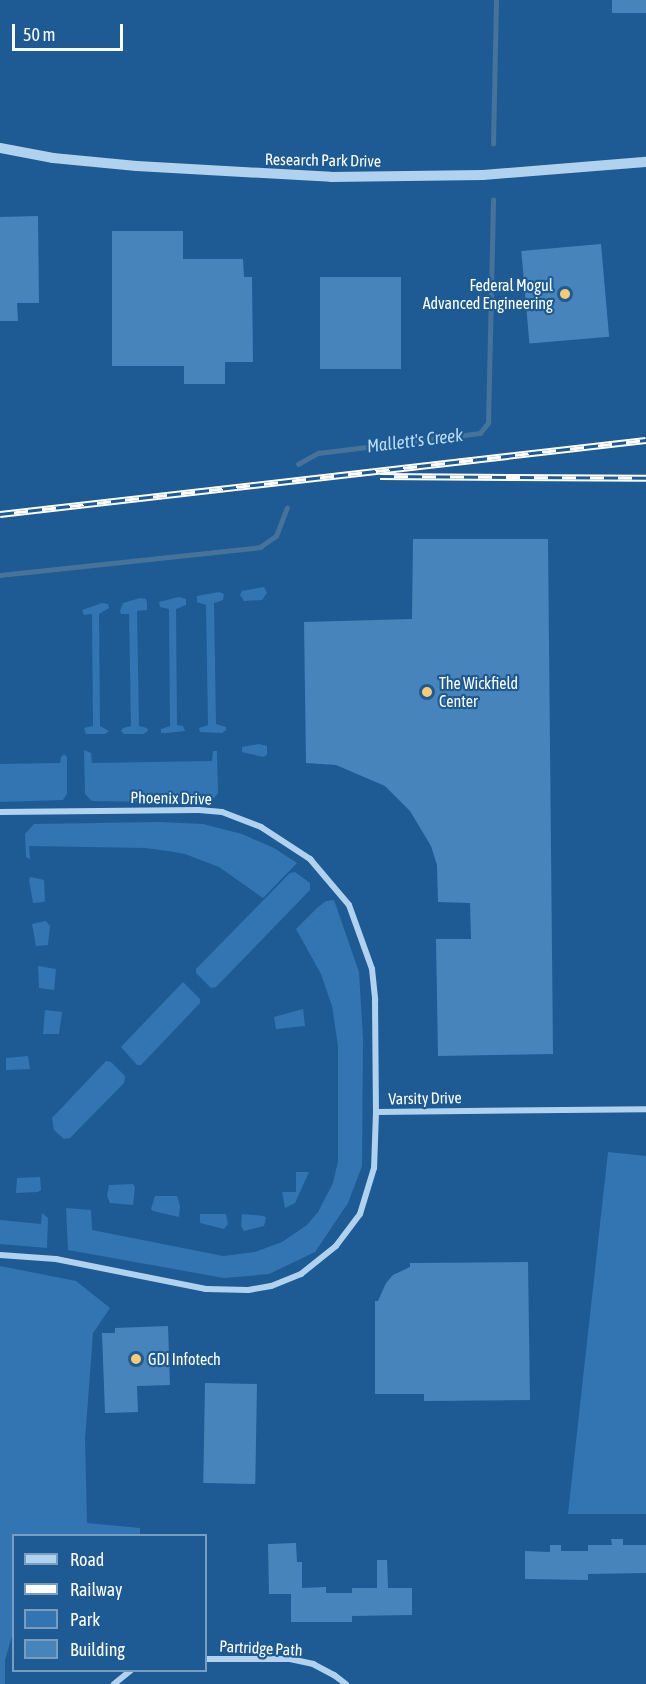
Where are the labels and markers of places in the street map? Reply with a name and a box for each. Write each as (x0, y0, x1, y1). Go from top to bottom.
place label: Federal Mogul Advanced Engineering (423, 275, 553, 313)
marker: Federal Mogul Advanced Engineering (558, 287, 572, 301)
place label: The Wickfield Center (439, 673, 518, 711)
marker: The Wickfield Center (420, 685, 434, 699)
place label: GDI Infotech (148, 1349, 221, 1369)
marker: GDI Infotech (129, 1352, 143, 1366)

